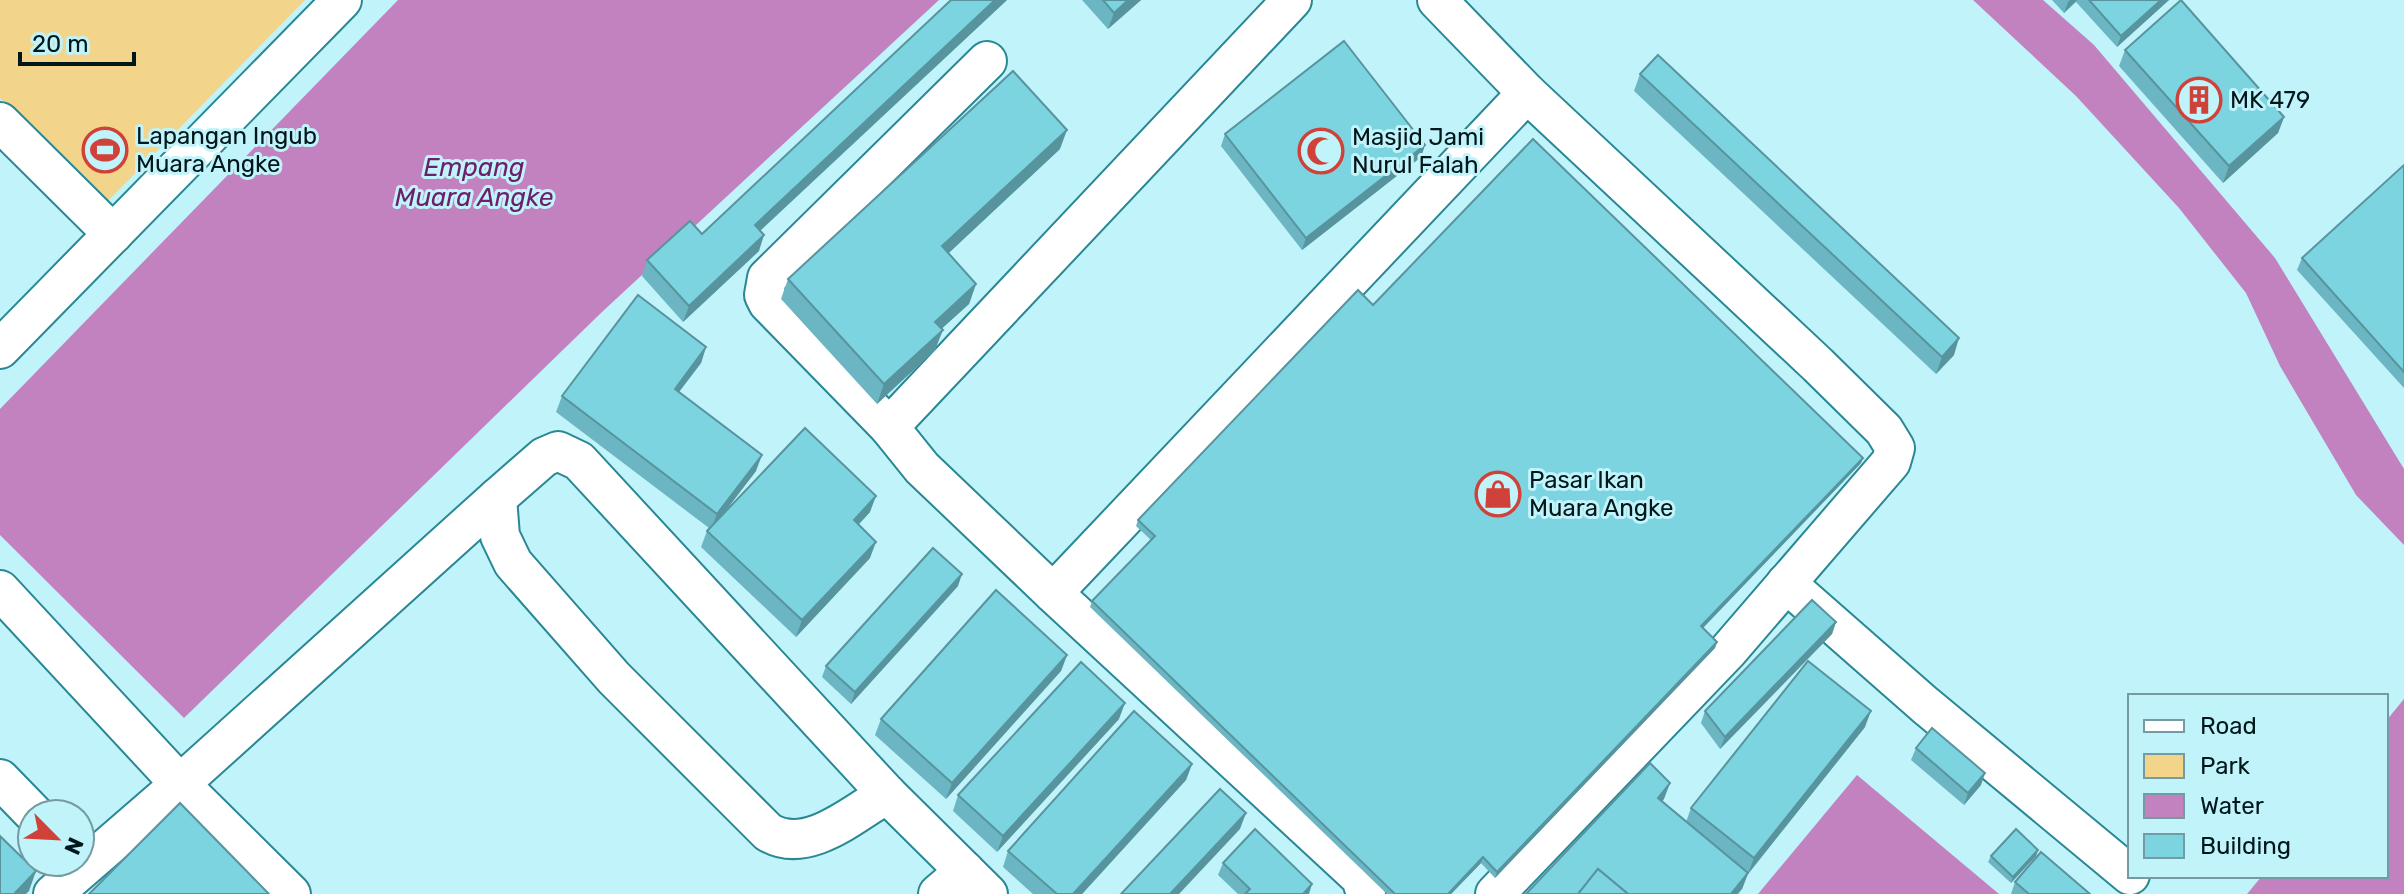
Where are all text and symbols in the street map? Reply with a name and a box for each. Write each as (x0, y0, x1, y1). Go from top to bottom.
scale bar (20, 16, 134, 66)
text: 20 m (32, 30, 89, 58)
building icon: MK 479 (2175, 76, 2223, 124)
place label: MK 479 (2230, 86, 2310, 114)
place label: Lapangan Ingub Muara Angke (136, 122, 317, 178)
place label: Masjid Jami Nurul Falah (1352, 123, 1484, 179)
sports icon: Lapangan Ingub Muara Angke (81, 126, 129, 174)
mosque icon: Masjid Jami Nurul Falah (1297, 127, 1345, 175)
water label: Empang Muara Angke (395, 152, 554, 213)
place label: Pasar Ikan Muara Angke (1529, 466, 1673, 522)
shop icon: Pasar Ikan Muara Angke (1474, 470, 1522, 518)
legend (2128, 694, 2388, 878)
text: Road (2200, 712, 2257, 740)
text: Park (2200, 752, 2251, 780)
text: Water (2200, 792, 2264, 820)
north arrow (16, 798, 96, 878)
text: Building (2200, 832, 2291, 860)
text: N (58, 833, 89, 859)

